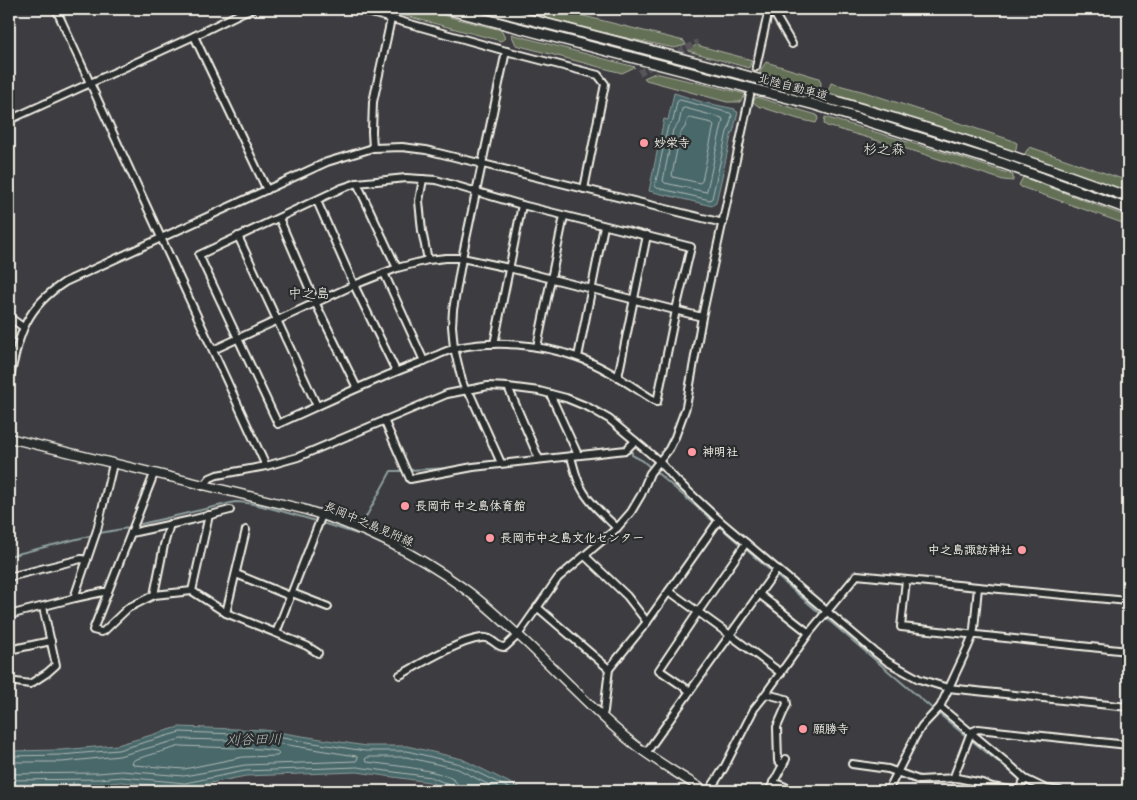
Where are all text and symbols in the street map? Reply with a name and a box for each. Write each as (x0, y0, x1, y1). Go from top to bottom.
street label: 北陸自動車道 (756, 71, 830, 104)
place label: 妙栄寺 (654, 136, 690, 151)
marker: 妙栄寺 (638, 137, 650, 149)
district label: 杉之森 (863, 141, 905, 158)
district label: 中之島 (288, 285, 330, 302)
place label: 神明社 (702, 445, 738, 460)
marker: 神明社 (686, 446, 698, 458)
street label: 長岡中之島見附線 (322, 499, 416, 550)
place label: 長岡市 中之島体育館 (415, 499, 526, 514)
marker: 長岡市 中之島体育館 (399, 500, 411, 512)
place label: 長岡市中之島文化センター (500, 531, 644, 546)
marker: 長岡市中之島文化センター (484, 532, 496, 544)
place label: 中之島諏訪神社 (928, 543, 1012, 558)
marker: 中之島諏訪神社 (1016, 544, 1028, 556)
place label: 願勝寺 (813, 722, 849, 737)
marker: 願勝寺 (797, 723, 809, 735)
water label: 刈谷田川 (226, 731, 282, 748)

